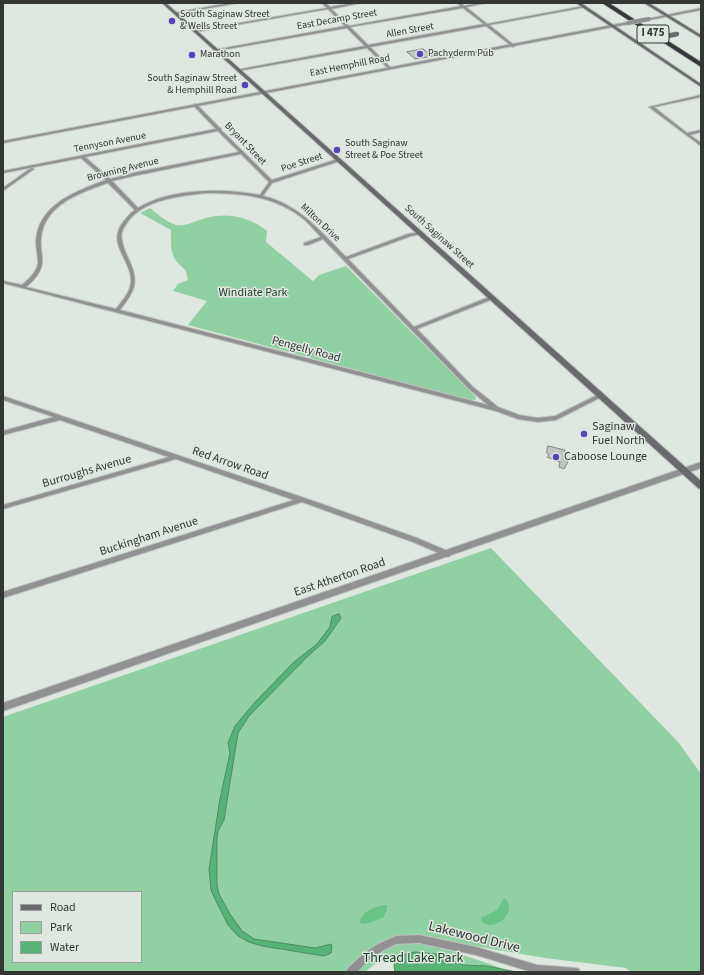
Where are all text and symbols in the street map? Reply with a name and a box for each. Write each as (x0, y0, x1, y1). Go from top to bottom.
street label: East Decamp Street (296, 7, 378, 33)
place label: South Saginaw Street & Wells Street (180, 9, 270, 32)
marker: South Saginaw Street & Wells Street (167, 16, 177, 26)
street label: Allen Street (385, 21, 435, 41)
road number: I 475 (637, 25, 669, 43)
place label: Pachyderm Pub (428, 48, 494, 60)
place label: Marathon (200, 49, 240, 61)
marker: Pachyderm Pub (415, 49, 425, 59)
marker: Marathon (187, 50, 197, 60)
street label: East Hemphill Road (309, 52, 391, 80)
place label: South Saginaw Street & Hemphill Road (147, 73, 237, 96)
marker: South Saginaw Street & Hemphill Road (240, 80, 250, 90)
street label: Bryant Street (222, 120, 268, 168)
street label: Tennyson Avenue (73, 130, 147, 156)
place label: South Saginaw Street & Poe Street (345, 138, 423, 162)
marker: South Saginaw Street & Poe Street (332, 145, 342, 155)
street label: Poe Street (280, 151, 324, 175)
street label: Browning Avenue (86, 155, 160, 185)
street label: Milton Drive (298, 202, 342, 244)
street label: South Saginaw Street (402, 203, 476, 271)
park label: Windiate Park (218, 286, 288, 300)
street label: Pengelly Road (270, 334, 342, 366)
place label: Saginaw Fuel North (592, 420, 645, 448)
marker: Saginaw Fuel North (579, 429, 589, 439)
street label: Red Arrow Road (190, 444, 270, 484)
place label: Caboose Lounge (564, 450, 647, 464)
street label: Burroughs Avenue (41, 452, 133, 492)
marker: Caboose Lounge (551, 452, 561, 462)
street label: Buckingham Avenue (98, 514, 200, 560)
street label: East Atherton Road (292, 556, 388, 600)
legend (12, 891, 142, 963)
text: Road (50, 899, 76, 916)
text: Park (50, 919, 72, 936)
street label: Lakewood Drive (427, 919, 521, 957)
text: Water (50, 939, 79, 956)
park label: Thread Lake Park (363, 951, 463, 967)

